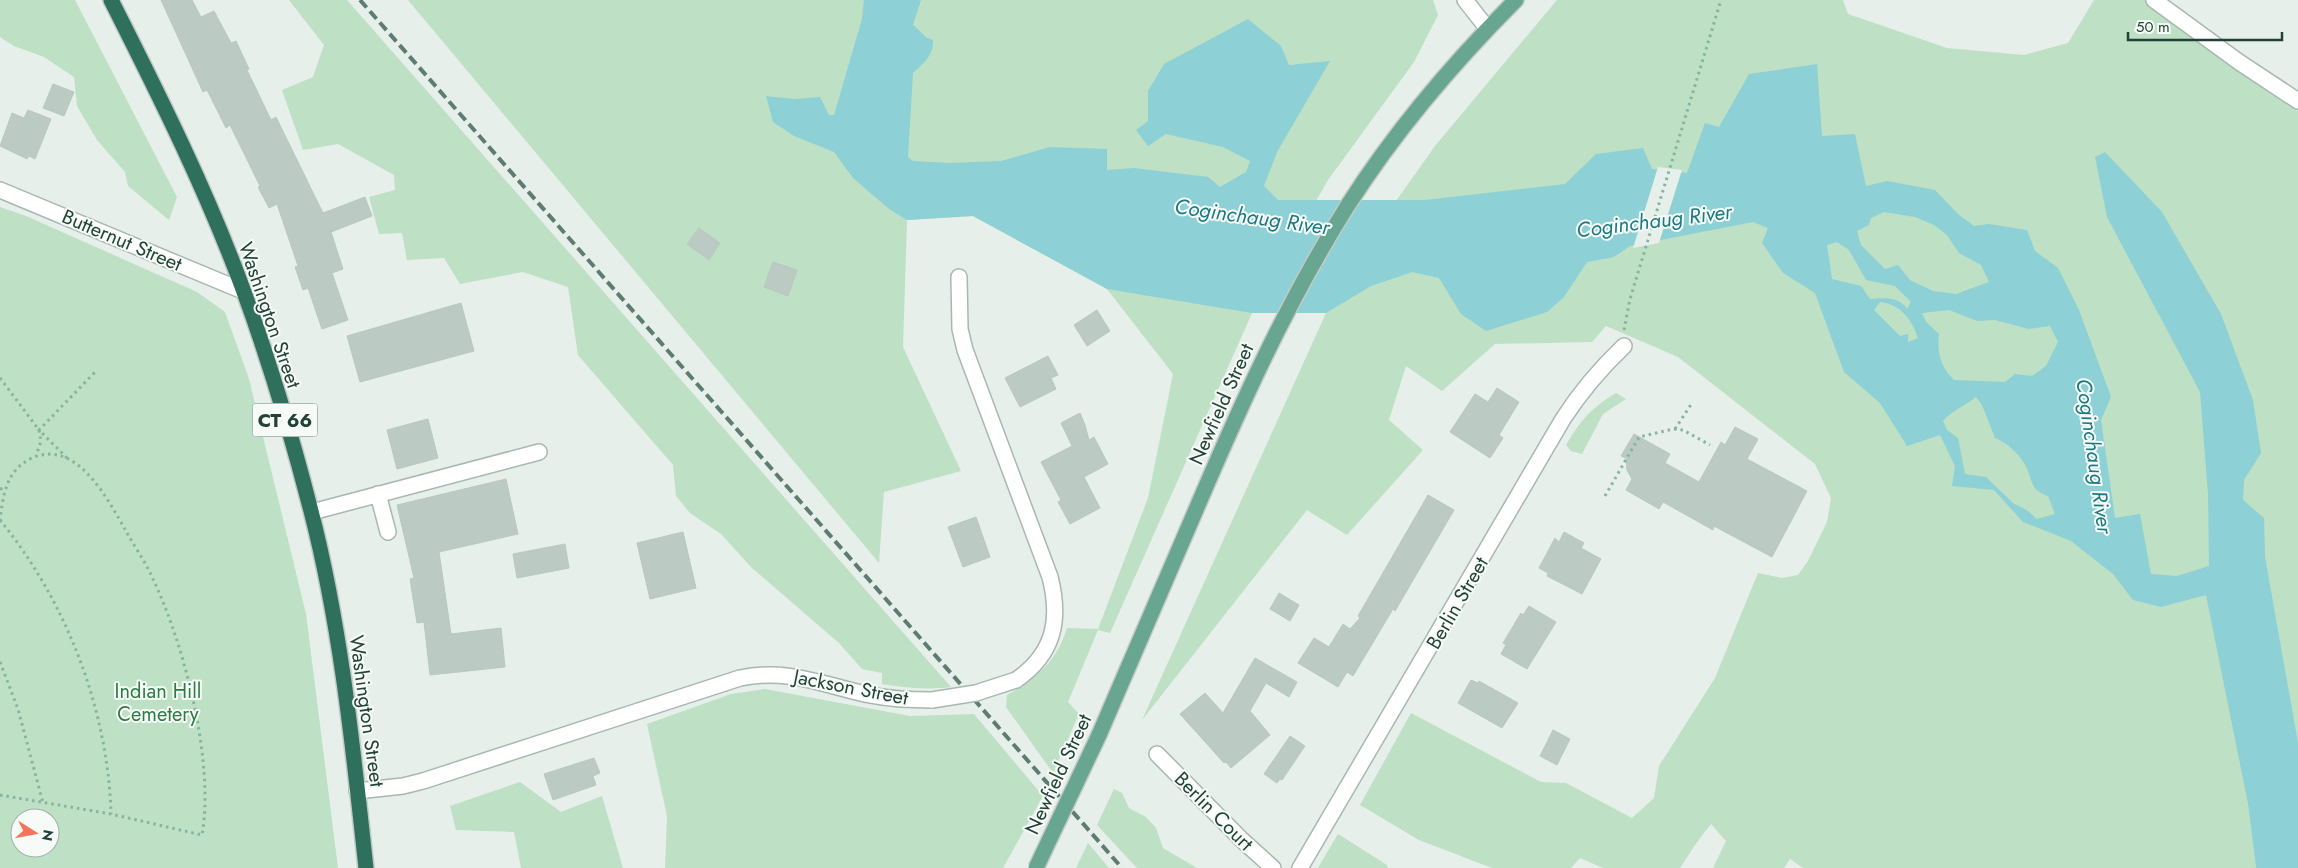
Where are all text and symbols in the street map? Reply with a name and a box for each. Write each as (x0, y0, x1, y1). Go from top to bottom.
scale bar (2128, 10, 2282, 42)
text: 50 m (2136, 16, 2170, 38)
water label: Coginchaug River (1173, 191, 1332, 243)
water label: Coginchaug River (1575, 196, 1734, 245)
street label: Butternut Street (57, 202, 187, 279)
street label: Washington Street (231, 238, 308, 392)
street label: Newfield Street (1182, 339, 1261, 470)
water label: Coginchaug River (2068, 377, 2120, 536)
road number: CT 66 (252, 404, 318, 436)
street label: Berlin Street (1419, 552, 1496, 655)
street label: Washington Street (341, 633, 392, 789)
street label: Jackson Street (788, 662, 911, 713)
park label: Indian Hill Cemetery (115, 677, 201, 729)
street label: Newfield Street (1018, 709, 1099, 839)
street label: Berlin Court (1168, 765, 1260, 858)
north arrow (10, 808, 60, 858)
text: N (37, 828, 59, 843)

